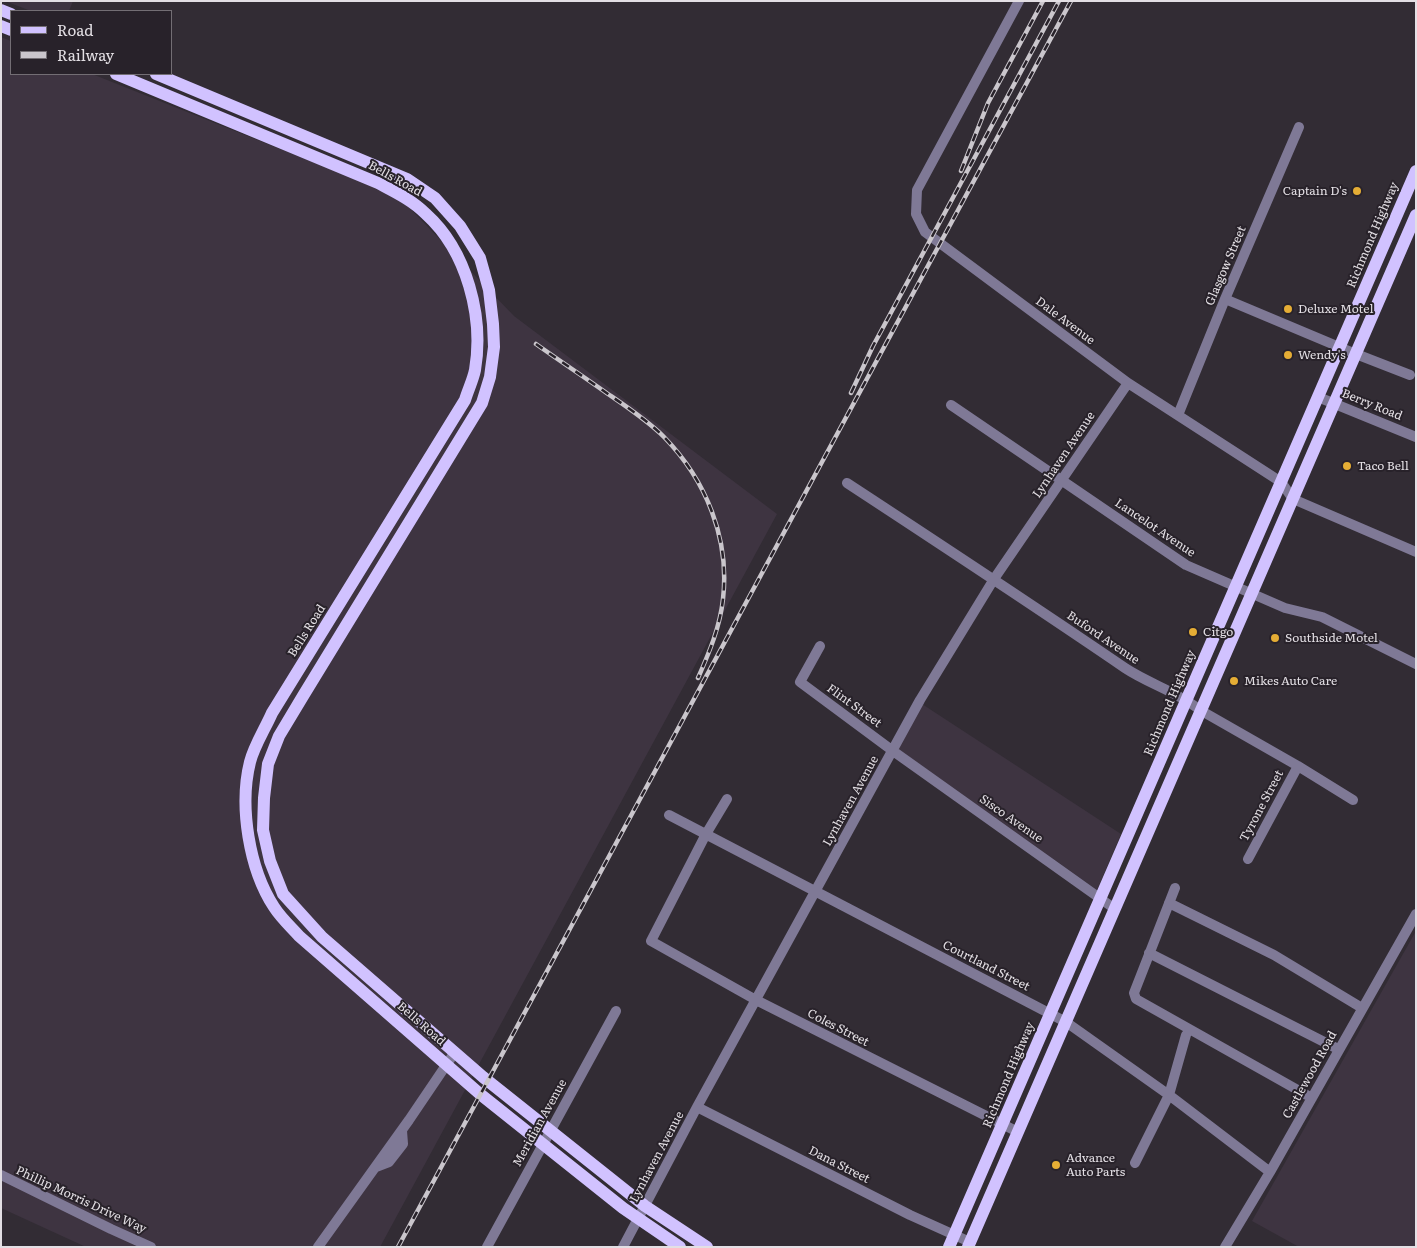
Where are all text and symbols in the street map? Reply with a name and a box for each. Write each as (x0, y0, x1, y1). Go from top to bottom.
legend (10, 10, 172, 75)
text: Road (57, 18, 93, 41)
text: Railway (57, 43, 114, 66)
street label: Bells Road (366, 158, 424, 200)
street label: Richmond Highway (1344, 180, 1402, 290)
place label: Captain D's (1283, 184, 1347, 198)
marker: Captain D's (1351, 185, 1363, 197)
street label: Glasgow Street (1203, 224, 1249, 308)
street label: Dale Avenue (1033, 294, 1097, 348)
place label: Deluxe Motel (1298, 302, 1373, 316)
marker: Deluxe Motel (1282, 303, 1294, 315)
place label: Wendy's (1298, 348, 1346, 362)
marker: Wendy's (1282, 349, 1294, 361)
street label: Berry Road (1340, 386, 1404, 424)
street label: Lynhaven Avenue (1030, 409, 1098, 501)
place label: Taco Bell (1357, 459, 1409, 473)
marker: Taco Bell (1341, 460, 1353, 472)
street label: Lancelot Avenue (1112, 496, 1198, 560)
street label: Bells Road (285, 602, 329, 660)
street label: Buford Avenue (1064, 608, 1142, 668)
place label: Citgo (1203, 625, 1233, 639)
marker: Citgo (1187, 626, 1199, 638)
place label: Southside Motel (1285, 631, 1378, 645)
marker: Southside Motel (1269, 632, 1281, 644)
street label: Richmond Highway (1141, 648, 1199, 758)
place label: Mikes Auto Care (1244, 674, 1337, 688)
marker: Mikes Auto Care (1228, 675, 1240, 687)
street label: Flint Street (824, 681, 884, 731)
street label: Lynhaven Avenue (820, 753, 882, 849)
street label: Tyrone Street (1237, 768, 1287, 844)
street label: Sisco Avenue (977, 792, 1045, 846)
street label: Courtland Street (940, 938, 1032, 994)
street label: Bells Road (394, 999, 448, 1049)
street label: Coles Street (805, 1006, 871, 1050)
street label: Richmond Highway (980, 1020, 1038, 1130)
street label: Castlewood Road (1280, 1029, 1340, 1121)
street label: Meridian Avenue (510, 1077, 570, 1169)
street label: Lynhaven Avenue (627, 1109, 687, 1205)
street label: Dana Street (806, 1143, 872, 1187)
place label: Advance Auto Parts (1066, 1151, 1125, 1179)
marker: Advance Auto Parts (1050, 1159, 1062, 1171)
street label: Phillip Morris Drive Way (13, 1163, 149, 1237)

